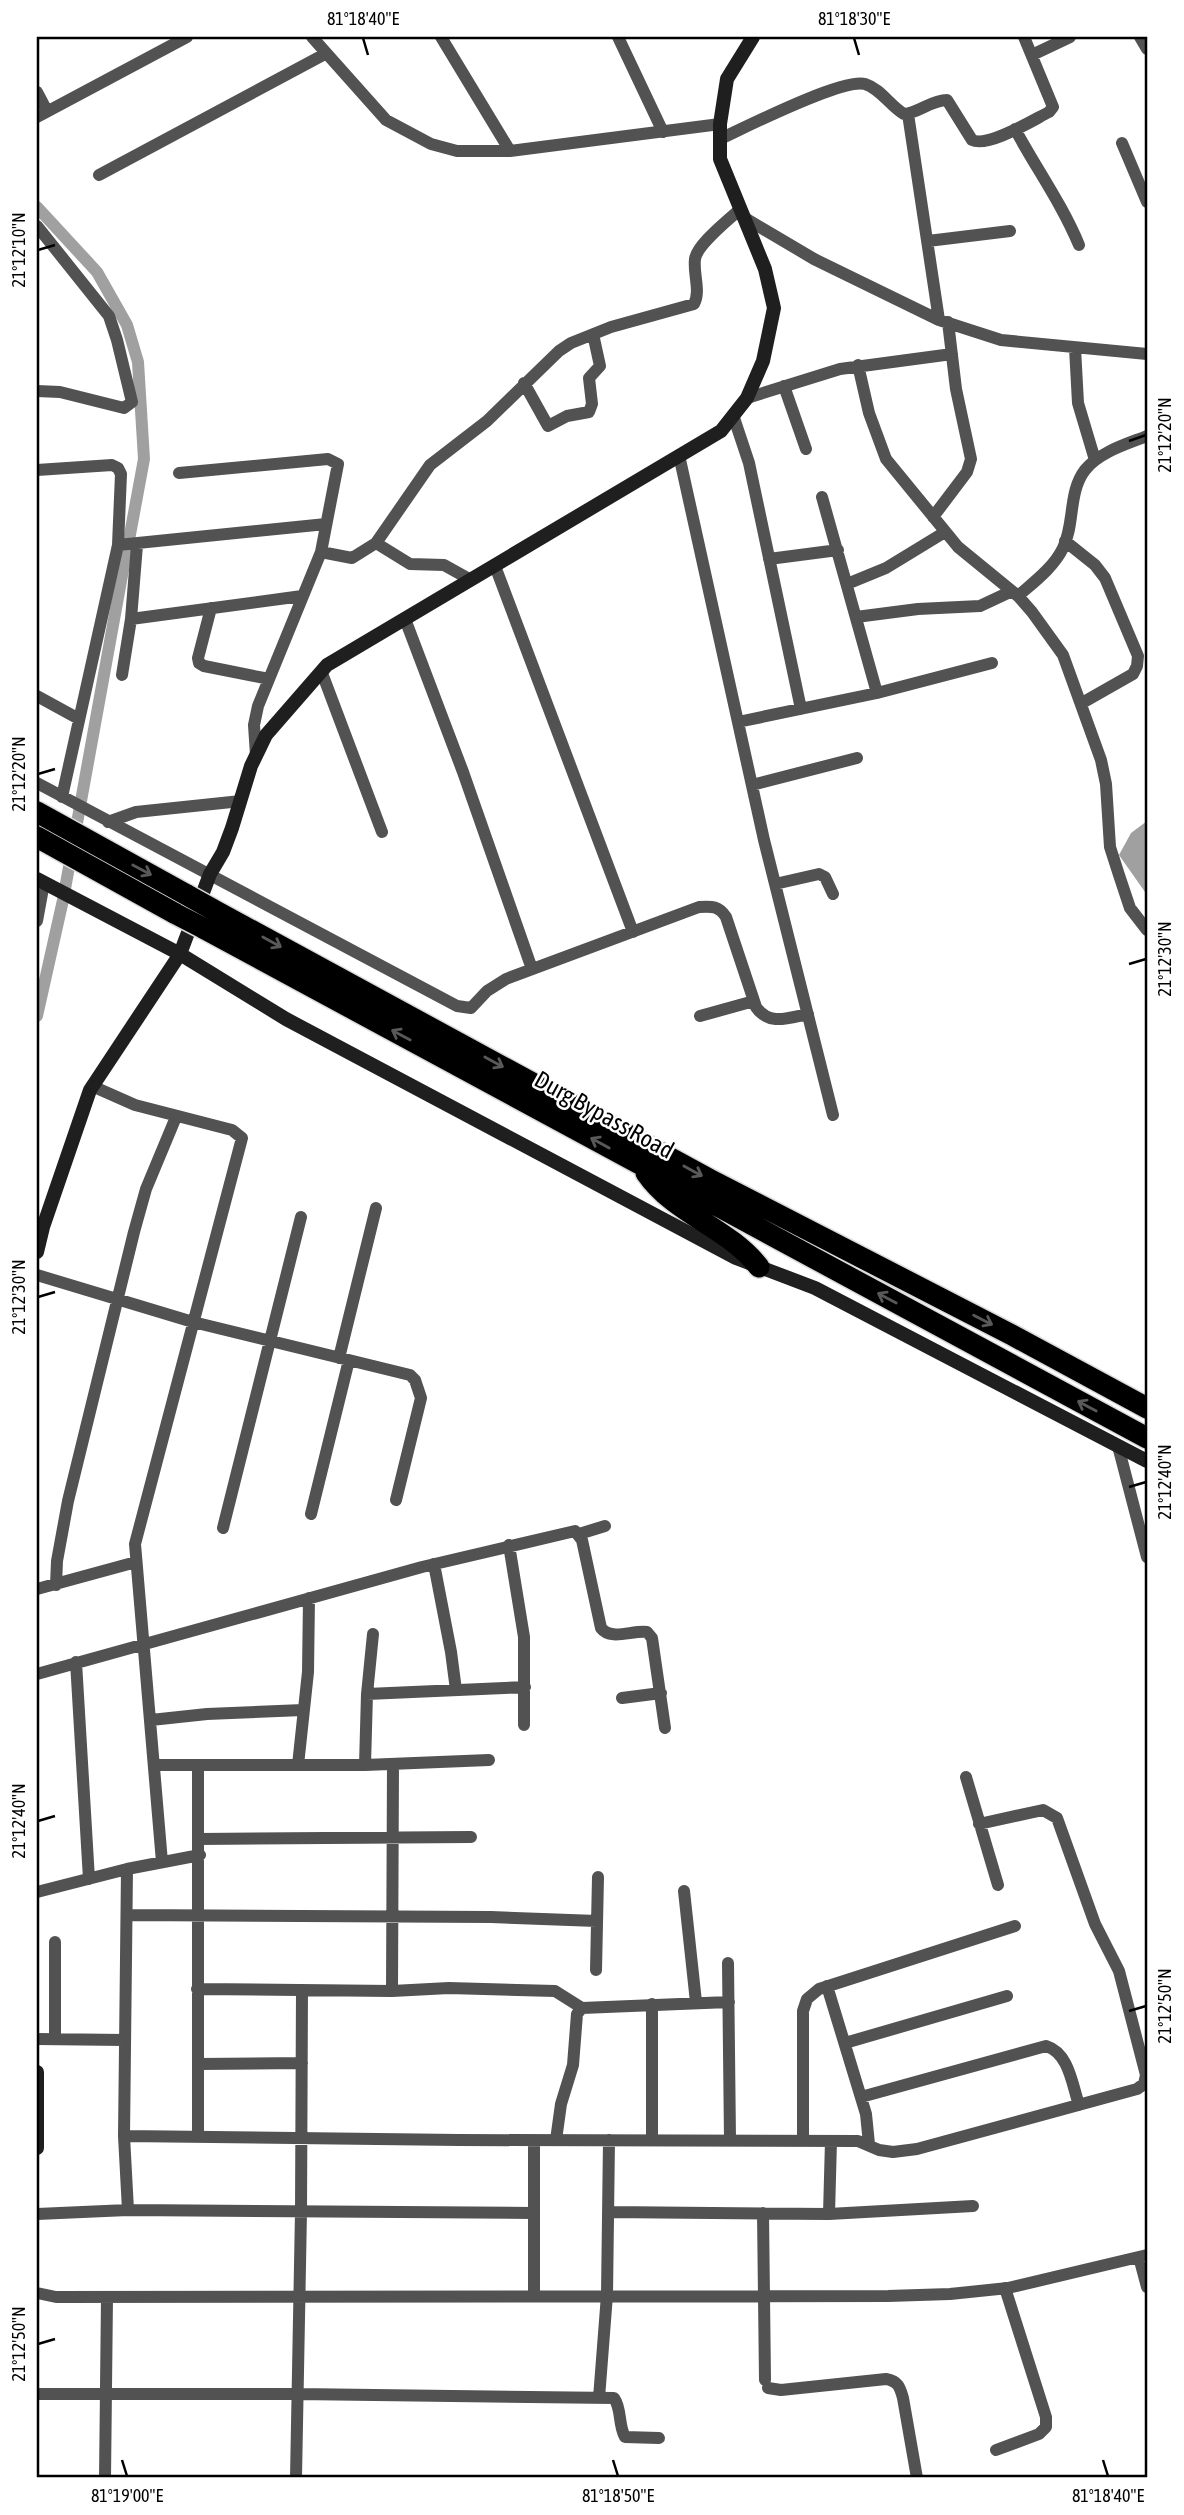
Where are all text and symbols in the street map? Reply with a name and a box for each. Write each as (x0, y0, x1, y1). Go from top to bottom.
text: 81°18'40"E (327, 8, 399, 29)
text: 81°18'30"E (818, 8, 890, 29)
text: 21°12'10"N (8, 212, 29, 288)
text: 21°12'20"N (1154, 397, 1175, 473)
text: 21°12'20"N (8, 736, 29, 812)
one-way arrow (131, 864, 151, 878)
text: 21°12'30"N (1154, 921, 1175, 997)
one-way arrow (262, 935, 282, 949)
one-way arrow (391, 1027, 411, 1041)
one-way arrow (483, 1055, 503, 1069)
street label: Durg Bypass Road (530, 1065, 679, 1164)
one-way arrow (591, 1136, 611, 1150)
one-way arrow (683, 1164, 703, 1178)
text: 21°12'30"N (8, 1259, 29, 1335)
one-way arrow (877, 1291, 897, 1305)
one-way arrow (972, 1314, 993, 1327)
one-way arrow (1077, 1399, 1098, 1412)
text: 21°12'40"N (1154, 1444, 1175, 1520)
text: 21°12'40"N (8, 1783, 29, 1859)
text: 21°12'50"N (1154, 1968, 1175, 2044)
text: 21°12'50"N (8, 2306, 29, 2382)
text: 81°19'00"E (91, 2485, 163, 2506)
text: 81°18'50"E (582, 2485, 654, 2506)
text: 81°18'40"E (1072, 2485, 1144, 2506)

